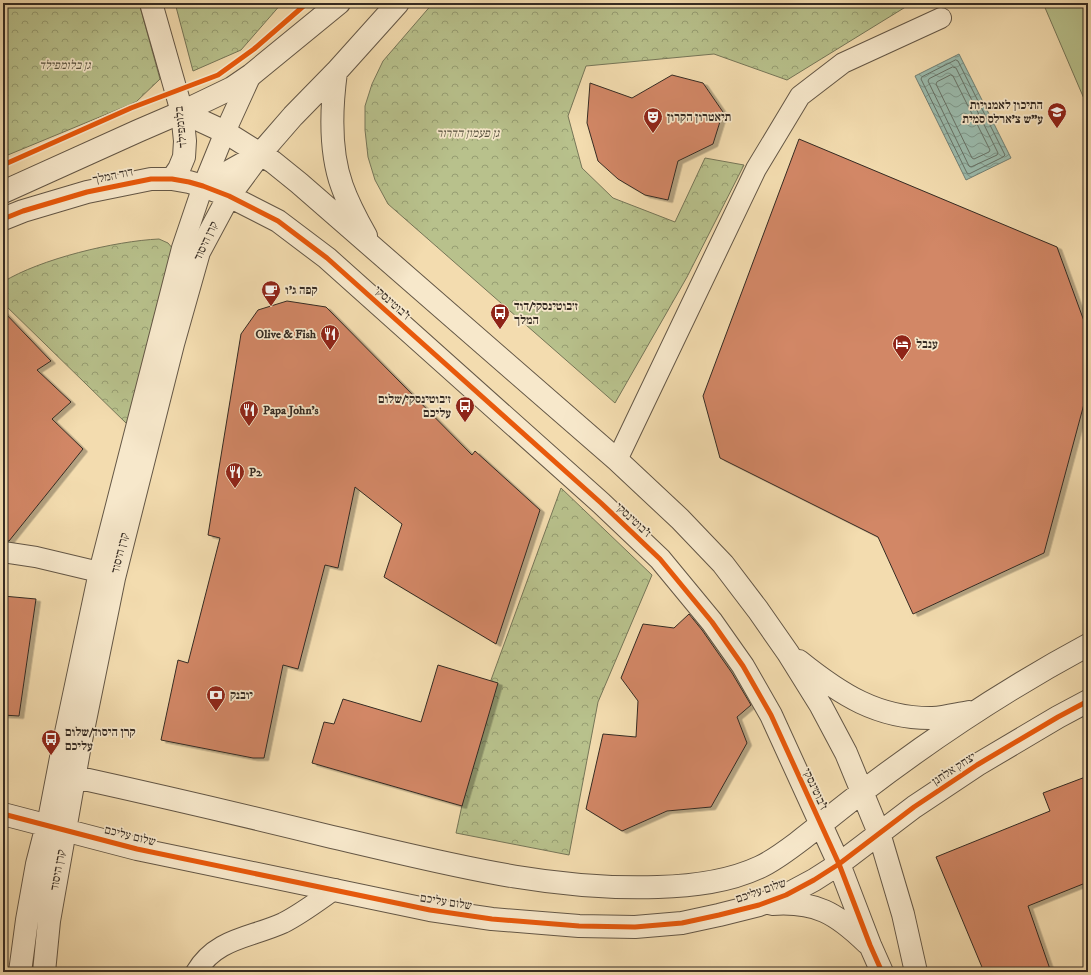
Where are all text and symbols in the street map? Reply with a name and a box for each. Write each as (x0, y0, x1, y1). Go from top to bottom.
park label: גן בלומפילד (39, 58, 92, 73)
place label: התיכון לאמנויות ע"ש צ'ארלס סמית (962, 98, 1043, 127)
school or university icon: התיכון לאמנויות ע"ש צ'ארלס סמית (1046, 101, 1068, 129)
street label: בלומפילד (171, 105, 191, 149)
theatre icon: תיאטרון הקרון (642, 106, 664, 134)
place label: תיאטרון הקרון (667, 110, 731, 125)
park label: גן פעמון הדרור (437, 126, 500, 141)
street label: דוד המלך (91, 164, 135, 188)
street label: קרן היסוד (190, 219, 222, 263)
cafe icon: קפה ג'ו (260, 279, 282, 307)
place label: קפה ג'ו (285, 283, 318, 298)
street label: ז'בוטינסקי (371, 283, 413, 323)
place label: ז׳בוטינסקי/דוד המלך (514, 299, 579, 328)
bus stop icon: ז׳בוטינסקי/דוד המלך (489, 302, 511, 330)
restaurant icon: Olive & Fish (319, 323, 341, 351)
place label: Olive & Fish (256, 327, 317, 342)
hotel icon: ענבל (891, 333, 913, 361)
place label: ענבל (916, 337, 938, 352)
place label: ז׳בוטינסקי/שלום עליכם (378, 392, 451, 421)
bus stop icon: ז׳בוטינסקי/שלום עליכם (454, 395, 476, 423)
restaurant icon: Papa John's (238, 399, 260, 427)
place label: Papa John's (263, 403, 318, 418)
restaurant icon: P2 (224, 461, 246, 489)
place label: P2 (249, 465, 263, 480)
street label: ז'בוטינסקי (612, 499, 654, 541)
street label: קרן היסוד (108, 531, 132, 575)
bank icon: יובנק (205, 684, 227, 712)
place label: יובנק (230, 688, 253, 703)
place label: קרן היסוד/שלום עליכם (65, 725, 136, 754)
bus stop icon: קרן היסוד/שלום עליכם (40, 728, 62, 756)
street label: יצחק אלחנן (929, 749, 979, 789)
street label: ז'בוטינסקי (799, 766, 831, 812)
street label: שלום עליכם (103, 822, 157, 850)
street label: קרן היסוד (47, 848, 69, 892)
street label: שלום עליכם (734, 875, 788, 907)
street label: שלום עליכם (419, 890, 473, 914)

